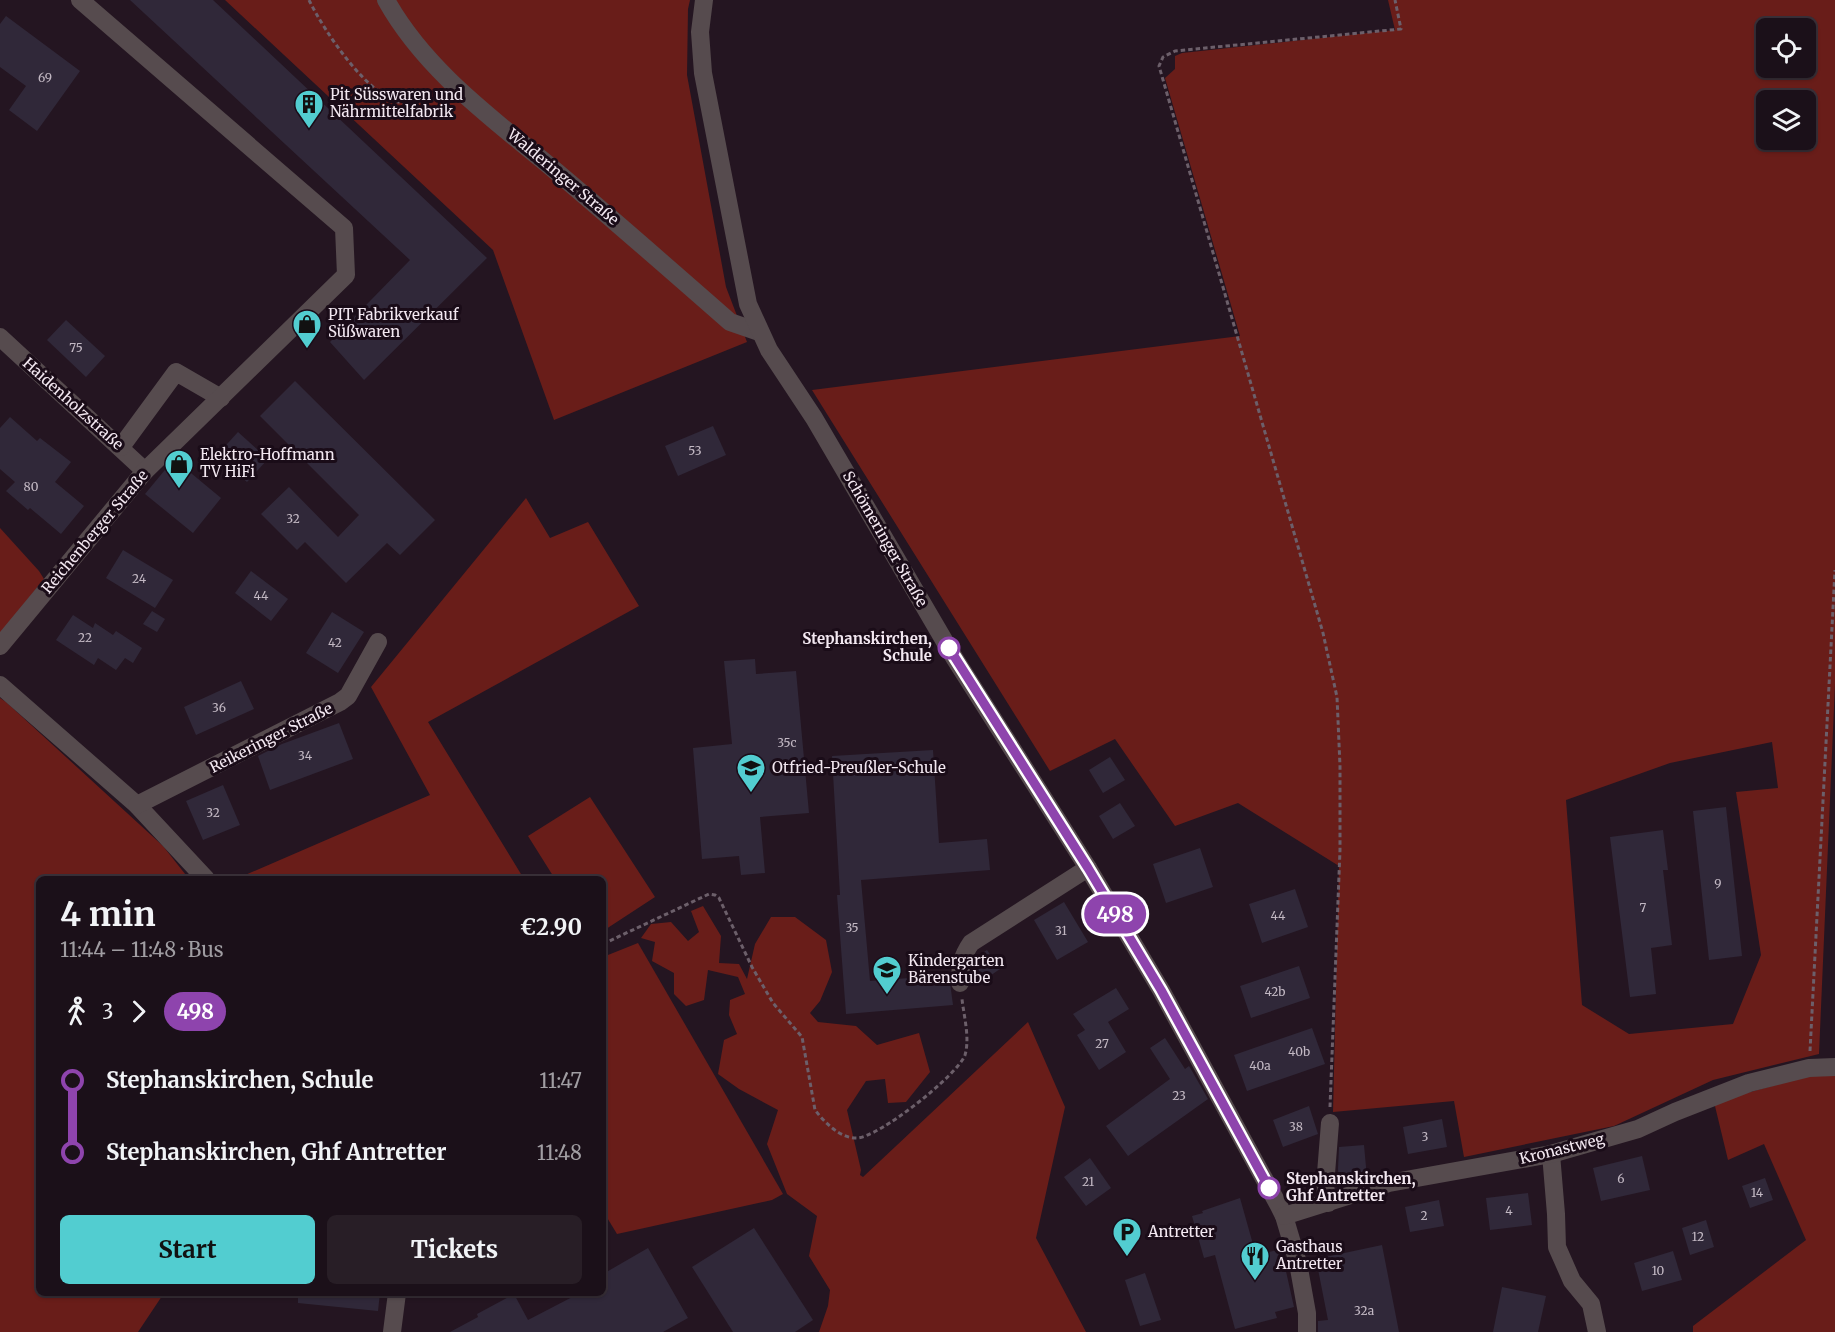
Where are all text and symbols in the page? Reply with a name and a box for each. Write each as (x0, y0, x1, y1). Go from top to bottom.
map controls (1756, 18, 1816, 150)
button: locate (1756, 18, 1816, 78)
house number: 69 (38, 70, 52, 85)
place label: Pit Süsswaren und Nährmittelfabrik (330, 85, 463, 121)
building icon: Pit Süsswaren und Nährmittelfabrik (293, 88, 325, 130)
button: layers (1756, 90, 1816, 150)
street label: Walderinger Straße (503, 124, 623, 229)
place label: PIT Fabrikverkauf Süßwaren (328, 305, 460, 341)
shop icon: PIT Fabrikverkauf Süßwaren (291, 308, 323, 350)
house number: 75 (69, 340, 83, 355)
street label: Haidenholzstraße (19, 353, 128, 454)
house number: 53 (688, 443, 702, 458)
place label: Elektro-Hoffmann TV HiFi (200, 445, 335, 481)
shop icon: Elektro-Hoffmann TV HiFi (163, 448, 195, 490)
street label: Reichenberger Straße (37, 466, 152, 597)
street label: Schömeringer Straße (839, 468, 932, 610)
house number: 80 (24, 479, 39, 494)
house number: 32 (286, 511, 300, 526)
house number: 24 (132, 571, 147, 586)
house number: 44 (254, 588, 269, 603)
place label: Stephanskirchen, Schule (802, 629, 932, 665)
house number: 22 (78, 630, 92, 645)
house number: 42 (328, 635, 342, 650)
marker: Stephanskirchen, Schule (938, 637, 960, 659)
street label: Reikeringer Straße (206, 698, 336, 777)
house number: 36 (212, 700, 226, 715)
house number: 35c (777, 735, 797, 750)
house number: 34 (298, 748, 313, 763)
school or university icon: Otfried-Preußler-Schule (735, 752, 767, 794)
place label: Otfried-Preußler-Schule (772, 758, 946, 777)
house number: 32 (206, 805, 220, 820)
house number: 9 (1714, 876, 1722, 891)
text: 4 min (60, 894, 156, 935)
line badge: 498 (1080, 894, 1150, 934)
house number: 7 (1640, 900, 1647, 915)
text: 498 (1096, 901, 1134, 928)
house number: 44 (1271, 908, 1286, 923)
text: €2.90 (520, 913, 582, 941)
house number: 35 (845, 920, 859, 935)
house number: 31 (1055, 923, 1067, 938)
text: 11:44 – 11:48 · Bus (60, 937, 223, 962)
place label: Kindergarten Bärenstube (908, 951, 1004, 987)
school or university icon: Kindergarten Bärenstube (871, 954, 903, 996)
house number: 42b (1265, 984, 1285, 999)
icon: walk (60, 995, 93, 1028)
icon: forward (122, 995, 155, 1028)
text: 498 (176, 998, 214, 1025)
text: 3 (102, 999, 113, 1024)
house number: 27 (1095, 1036, 1109, 1051)
house number: 40b (1288, 1044, 1310, 1059)
house number: 40a (1249, 1058, 1271, 1073)
text: Stephanskirchen, Schule (106, 1066, 373, 1094)
text: 11:47 (539, 1068, 582, 1093)
house number: 23 (1172, 1088, 1186, 1103)
house number: 38 (1289, 1119, 1303, 1134)
house number: 3 (1422, 1129, 1429, 1144)
street label: Kronastweg (1517, 1129, 1606, 1168)
text: Stephanskirchen, Ghf Antretter (106, 1138, 447, 1166)
text: 11:48 (537, 1140, 582, 1165)
place label: Stephanskirchen, Ghf Antretter (1286, 1169, 1416, 1205)
house number: 6 (1617, 1171, 1625, 1186)
house number: 21 (1082, 1174, 1095, 1189)
marker: Stephanskirchen, Ghf Antretter (1258, 1177, 1280, 1199)
house number: 14 (1751, 1185, 1764, 1200)
house number: 4 (1505, 1203, 1513, 1218)
house number: 2 (1420, 1208, 1428, 1223)
button: Start (60, 1215, 315, 1284)
button: Tickets (327, 1215, 582, 1284)
parking icon: Antretter (1111, 1216, 1143, 1258)
place label: Antretter (1147, 1222, 1215, 1241)
house number: 12 (1692, 1229, 1704, 1244)
place label: Gasthaus Antretter (1275, 1237, 1343, 1273)
restaurant icon: Gasthaus Antretter (1239, 1240, 1271, 1282)
house number: 10 (1652, 1263, 1665, 1278)
house number: 32a (1354, 1303, 1375, 1318)

